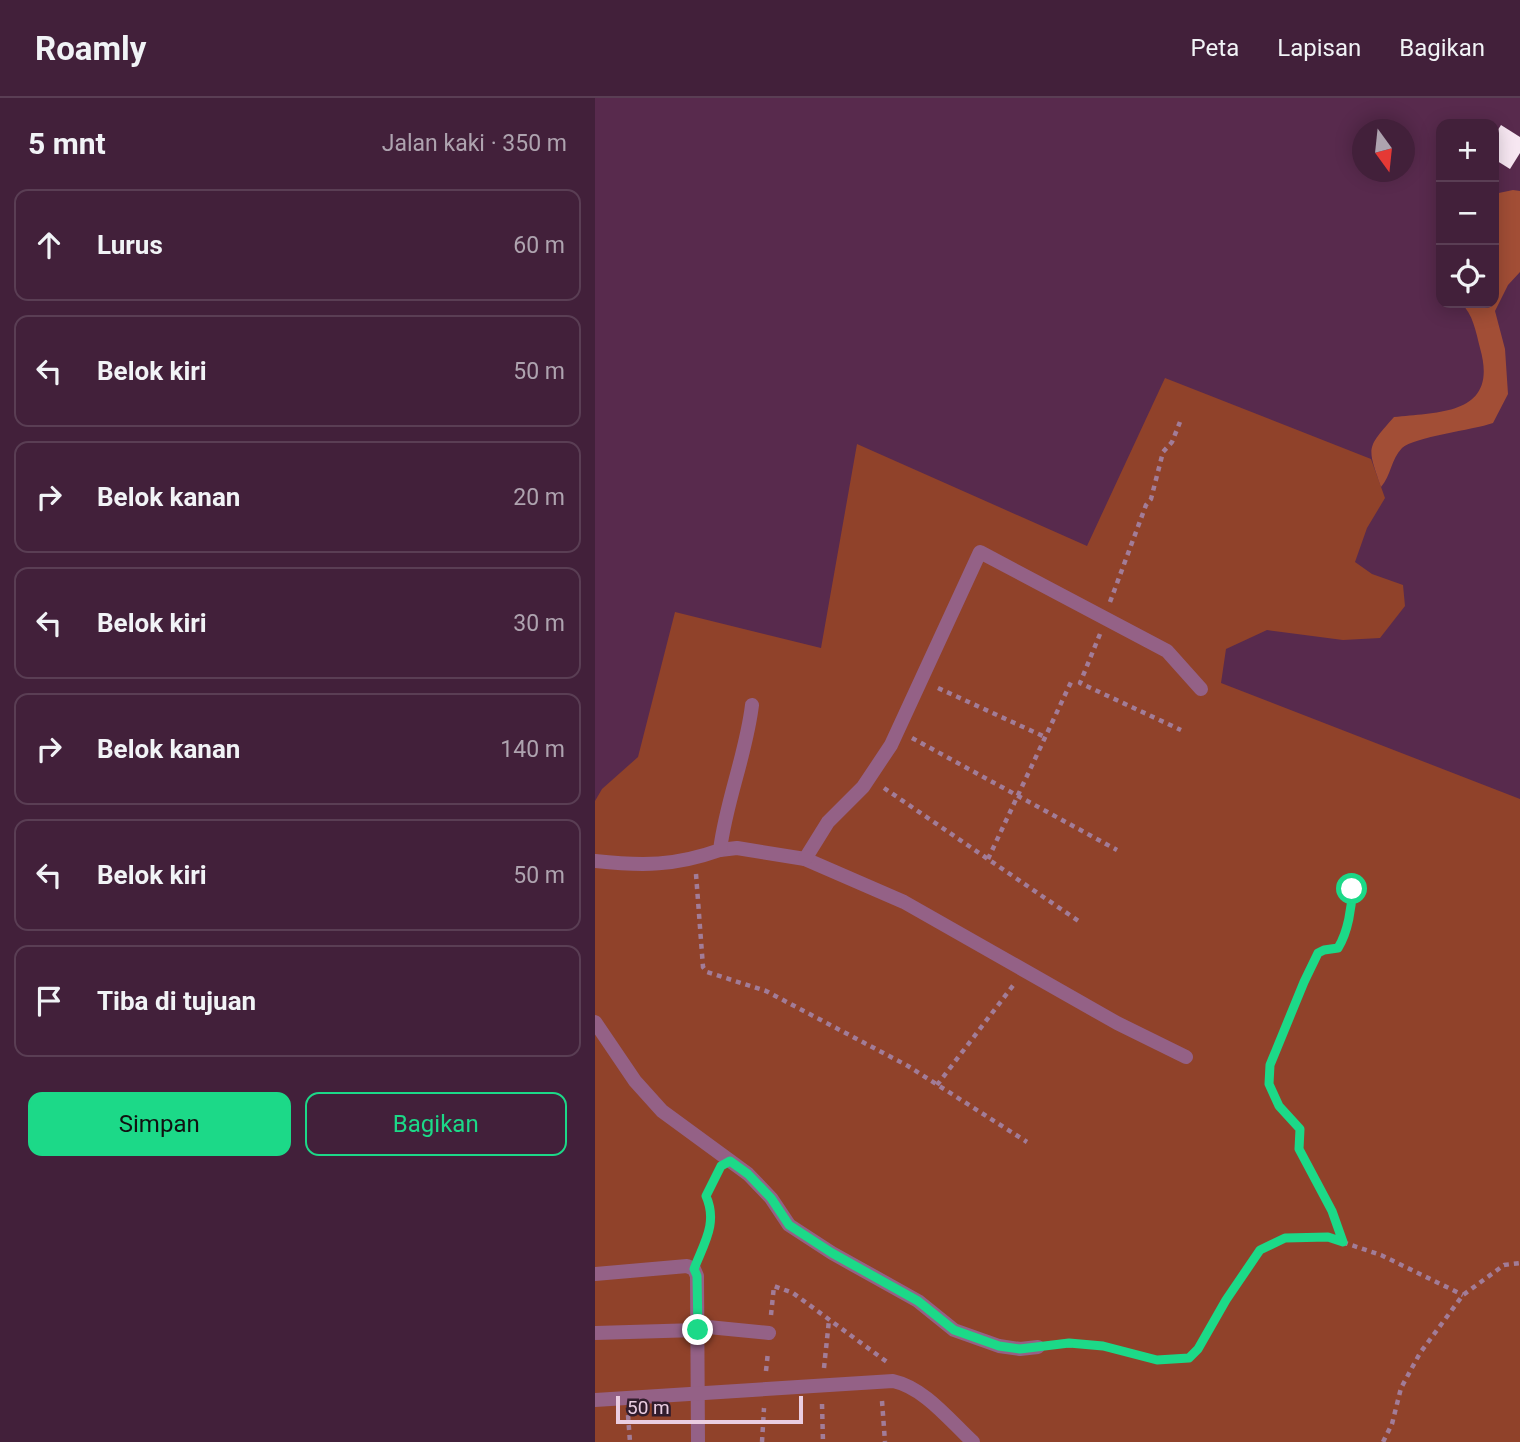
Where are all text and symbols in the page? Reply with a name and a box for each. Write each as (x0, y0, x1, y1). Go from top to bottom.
text: Roamly (35, 29, 146, 68)
text: Peta (1191, 34, 1239, 62)
text: Lapisan (1277, 34, 1361, 62)
text: Bagikan (1399, 34, 1485, 62)
north arrow (1352, 119, 1415, 182)
map controls (1436, 119, 1499, 308)
button: + (1436, 119, 1499, 182)
text: 5 mnt (28, 126, 106, 161)
text: Jalan kaki · 350 m (382, 130, 567, 157)
button: − (1436, 182, 1499, 245)
icon: ahead (30, 226, 68, 264)
text: Lurus (97, 230, 163, 260)
text: 60 m (513, 232, 565, 259)
button: locate (1436, 245, 1499, 308)
icon: left (30, 352, 68, 390)
text: Belok kiri (97, 356, 207, 386)
text: 50 m (513, 358, 565, 385)
icon: right (30, 478, 68, 516)
text: Belok kanan (97, 482, 240, 512)
text: 20 m (513, 484, 565, 511)
icon: left (30, 604, 68, 642)
text: Belok kiri (97, 608, 207, 638)
text: 30 m (513, 610, 565, 637)
icon: right (30, 730, 68, 768)
text: Belok kanan (97, 734, 240, 764)
text: 140 m (500, 736, 565, 763)
icon: left (30, 856, 68, 894)
text: Belok kiri (97, 860, 207, 890)
text: 50 m (513, 862, 565, 889)
route start (1336, 873, 1367, 904)
icon: arrive (30, 982, 68, 1020)
text: Tiba di tujuan (97, 986, 256, 1016)
button: Simpan (28, 1092, 291, 1156)
button: Bagikan (305, 1092, 567, 1156)
route end (682, 1314, 713, 1345)
scale bar (616, 1393, 803, 1425)
text: 50 m (627, 1396, 670, 1419)

